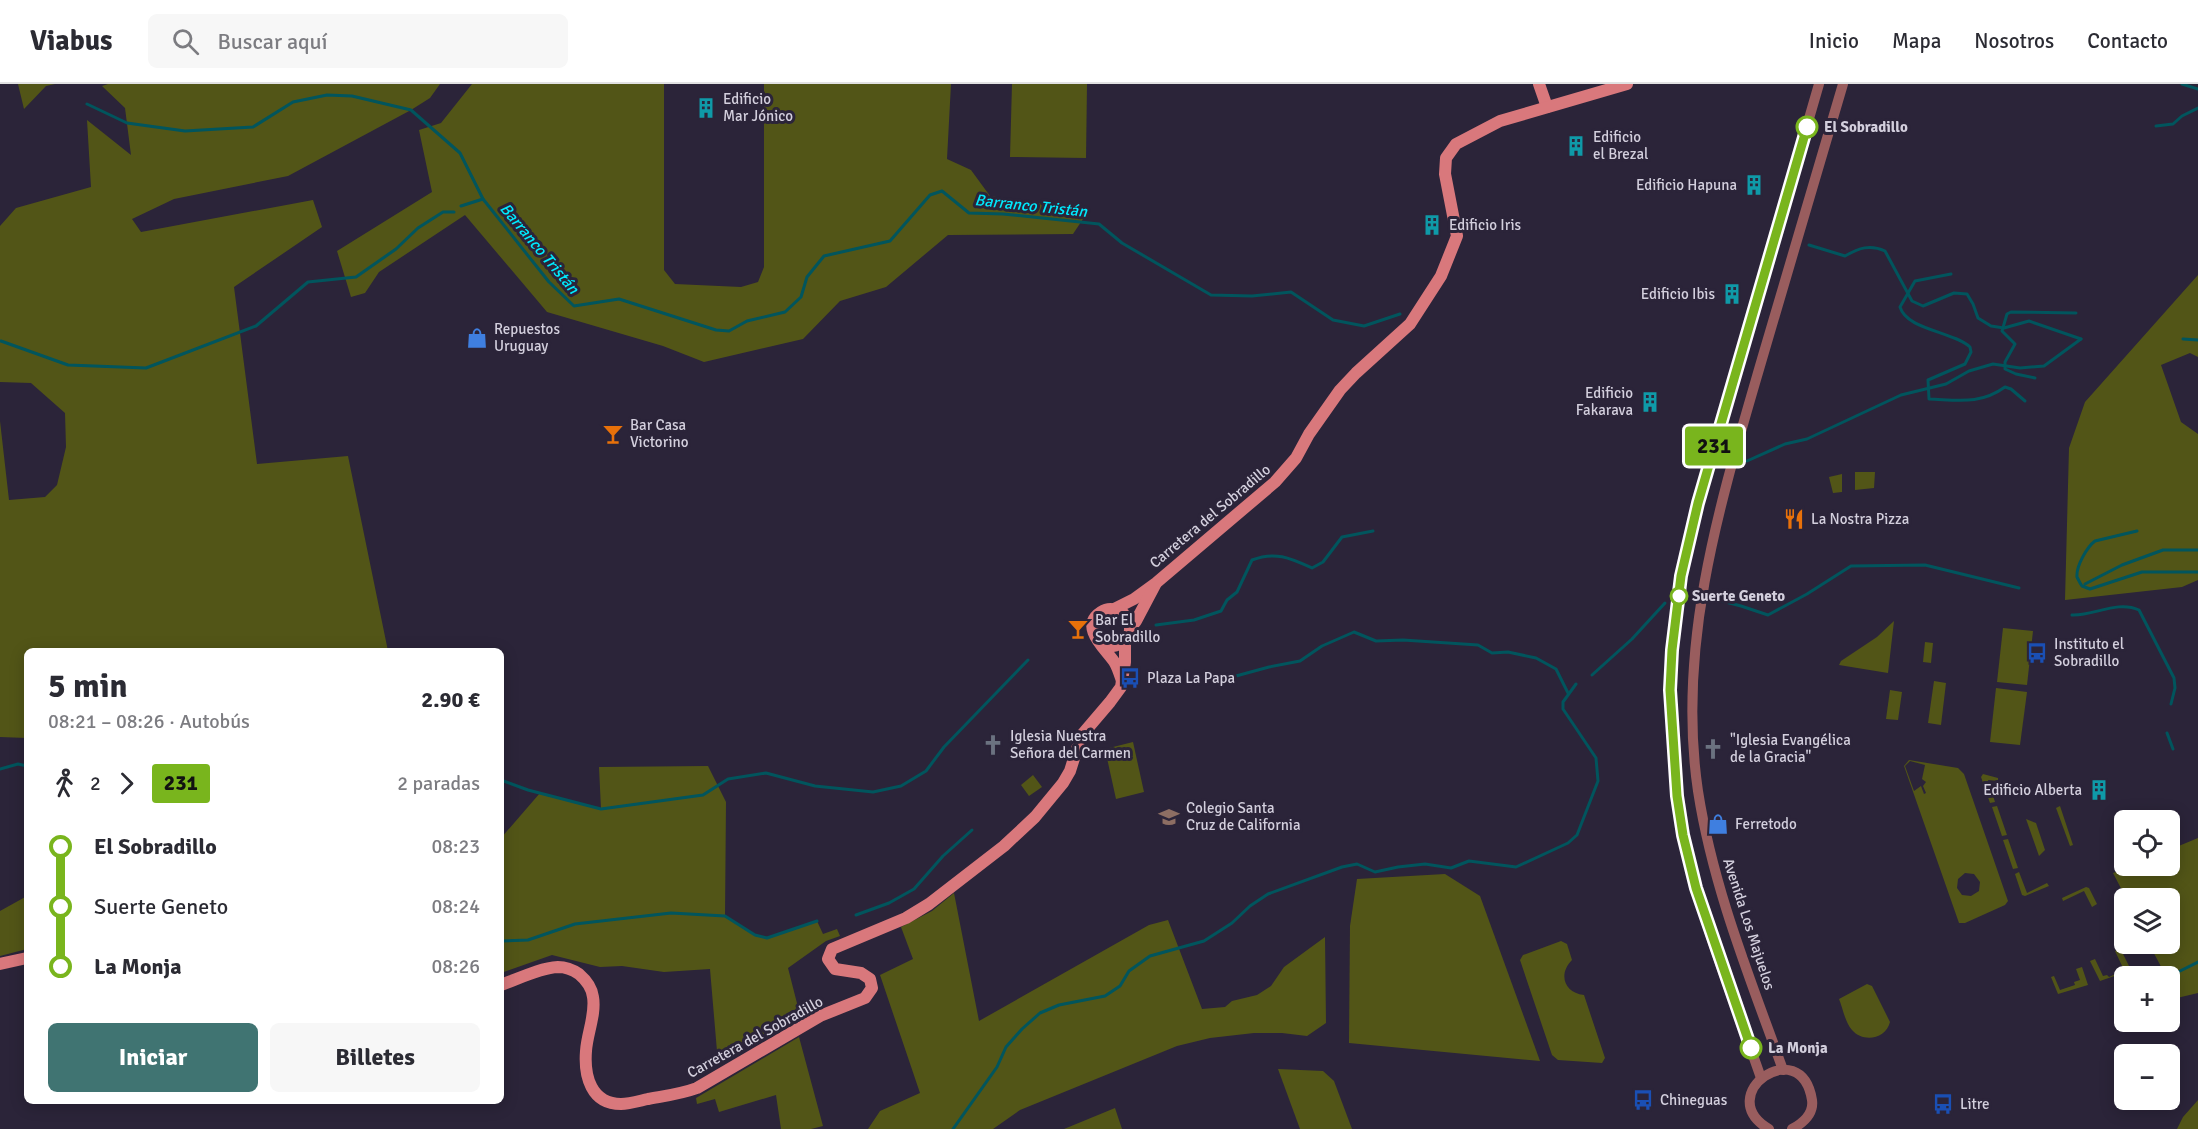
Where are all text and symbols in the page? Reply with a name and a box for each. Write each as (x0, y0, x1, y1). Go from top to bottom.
search box (148, 14, 568, 68)
text: Viabus (30, 24, 112, 58)
icon: search (169, 25, 202, 58)
text: Buscar aquí (217, 28, 328, 55)
text: Inicio (1809, 28, 1859, 54)
text: Mapa (1892, 28, 1941, 54)
text: Nosotros (1974, 28, 2054, 54)
text: Contacto (2087, 28, 2168, 54)
place label: Edificio Mar Jónico (723, 90, 793, 125)
building icon: Edificio Mar Jónico (694, 96, 718, 120)
marker: El Sobradillo (1796, 116, 1818, 138)
place label: El Sobradillo (1824, 118, 1908, 136)
place label: Edificio el Brezal (1593, 128, 1649, 163)
building icon: Edificio el Brezal (1564, 134, 1588, 158)
building icon: Edificio Hapuna (1742, 173, 1766, 197)
place label: Edificio Hapuna (1636, 176, 1737, 194)
water label: Barranco Tristán (974, 190, 1089, 222)
water label: Barranco Tristán (495, 199, 584, 299)
building icon: Edificio Iris (1420, 213, 1444, 237)
place label: Edificio Iris (1449, 216, 1522, 234)
building icon: Edificio Ibis (1720, 282, 1744, 306)
place label: Edificio Ibis (1641, 285, 1715, 303)
place label: Repuestos Uruguay (494, 320, 560, 355)
shop icon: Repuestos Uruguay (465, 326, 489, 350)
place label: Edificio Fakarava (1576, 384, 1633, 419)
building icon: Edificio Fakarava (1638, 390, 1662, 414)
place label: Bar Casa Victorino (630, 416, 689, 451)
bar icon: Bar Casa Victorino (601, 422, 625, 446)
line badge: 231 (1680, 426, 1748, 466)
text: 231 (1697, 433, 1731, 459)
street label: Carretera del Sobradillo (1146, 460, 1274, 572)
restaurant icon: La Nostra Pizza (1782, 507, 1806, 531)
place label: La Nostra Pizza (1811, 510, 1909, 528)
marker: Suerte Geneto (1670, 587, 1688, 605)
place label: Suerte Geneto (1692, 587, 1785, 605)
place label: Bar El Sobradillo (1095, 611, 1160, 646)
bar icon: Bar El Sobradillo (1066, 617, 1090, 641)
place label: Instituto el Sobradillo (2054, 635, 2124, 670)
bus stop icon: Instituto el Sobradillo (2025, 641, 2049, 665)
text: 5 min (48, 666, 128, 707)
bus stop icon: Plaza La Papa (1118, 666, 1142, 690)
place label: Plaza La Papa (1147, 669, 1235, 687)
text: 2.90 € (421, 686, 480, 713)
text: 08:21 – 08:26 · Autobús (48, 709, 250, 734)
place label: Iglesia Nuestra Señora del Carmen (1010, 727, 1131, 762)
place label: "Iglesia Evangélica de la Gracia" (1730, 731, 1851, 766)
church icon: Iglesia Nuestra Señora del Carmen (981, 733, 1005, 757)
church icon: "Iglesia Evangélica de la Gracia" (1701, 737, 1725, 761)
icon: walk (48, 767, 81, 800)
icon: forward (110, 767, 143, 800)
text: 231 (164, 770, 198, 796)
text: 2 (90, 771, 101, 796)
text: 2 paradas (397, 771, 480, 796)
building icon: Edificio Alberta (2087, 778, 2111, 802)
place label: Edificio Alberta (1983, 781, 2082, 799)
place label: Colegio Santa Cruz de California (1186, 799, 1301, 834)
school or university icon: Colegio Santa Cruz de California (1157, 805, 1181, 829)
map controls (2114, 810, 2180, 1110)
button: locate (2114, 810, 2180, 876)
shop icon: Ferretodo (1706, 812, 1730, 836)
place label: Ferretodo (1735, 815, 1797, 833)
text: El Sobradillo (94, 833, 217, 860)
text: 08:23 (431, 834, 480, 859)
street label: Avenida Los Majuelos (1719, 856, 1779, 993)
button: layers (2114, 888, 2180, 954)
text: Suerte Geneto (94, 893, 228, 920)
text: 08:24 (431, 894, 480, 919)
text: La Monja (94, 953, 181, 980)
text: 08:26 (431, 954, 480, 979)
button: + (2114, 966, 2180, 1032)
street label: Carretera del Sobradillo (684, 992, 826, 1082)
button: Iniciar (48, 1023, 258, 1092)
button: Billetes (270, 1023, 480, 1092)
marker: La Monja (1740, 1037, 1762, 1059)
place label: La Monja (1768, 1039, 1828, 1057)
button: − (2114, 1044, 2180, 1110)
bus stop icon: Chineguas (1631, 1088, 1655, 1112)
place label: Chineguas (1660, 1091, 1728, 1109)
bus stop icon: Litre (1931, 1092, 1955, 1116)
place label: Litre (1960, 1095, 1990, 1113)

